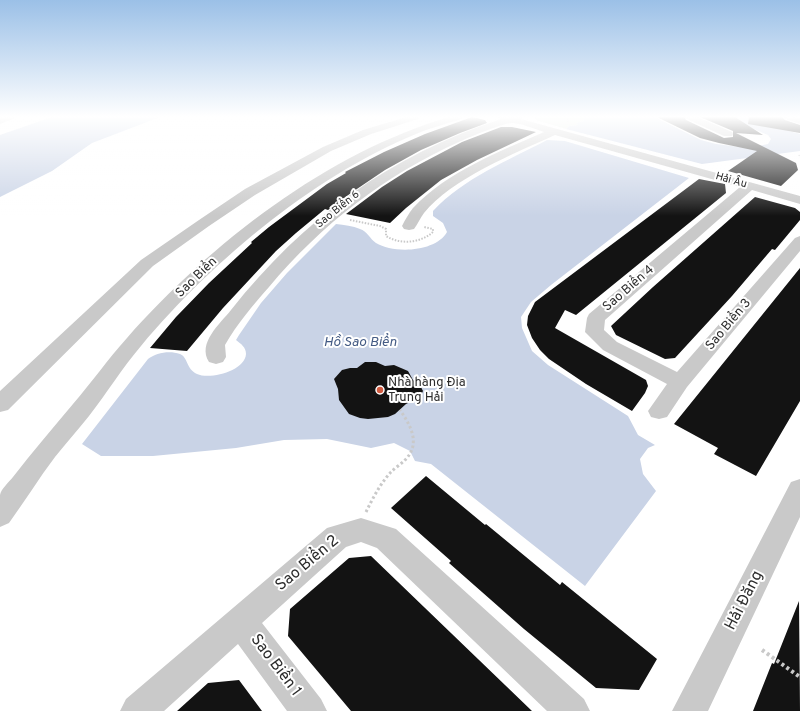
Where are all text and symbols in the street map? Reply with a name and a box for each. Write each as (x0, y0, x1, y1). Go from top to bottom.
street label: Hải Âu (714, 170, 748, 192)
street label: Sao Biển 6 (313, 188, 363, 232)
street label: Sao Biển (173, 255, 221, 301)
street label: Sao Biển 4 (600, 263, 658, 315)
street label: Sao Biển 3 (703, 296, 755, 354)
water label: Hồ Sao Biển (323, 335, 397, 351)
place label: Nhà hàng Địa Trung Hải (388, 375, 466, 406)
marker: Nhà hàng Địa Trung Hải (375, 385, 385, 395)
street label: Sao Biển 2 (272, 532, 344, 596)
street label: Hải Đăng (722, 568, 768, 634)
street label: Sao Biển 1 (245, 631, 305, 701)

